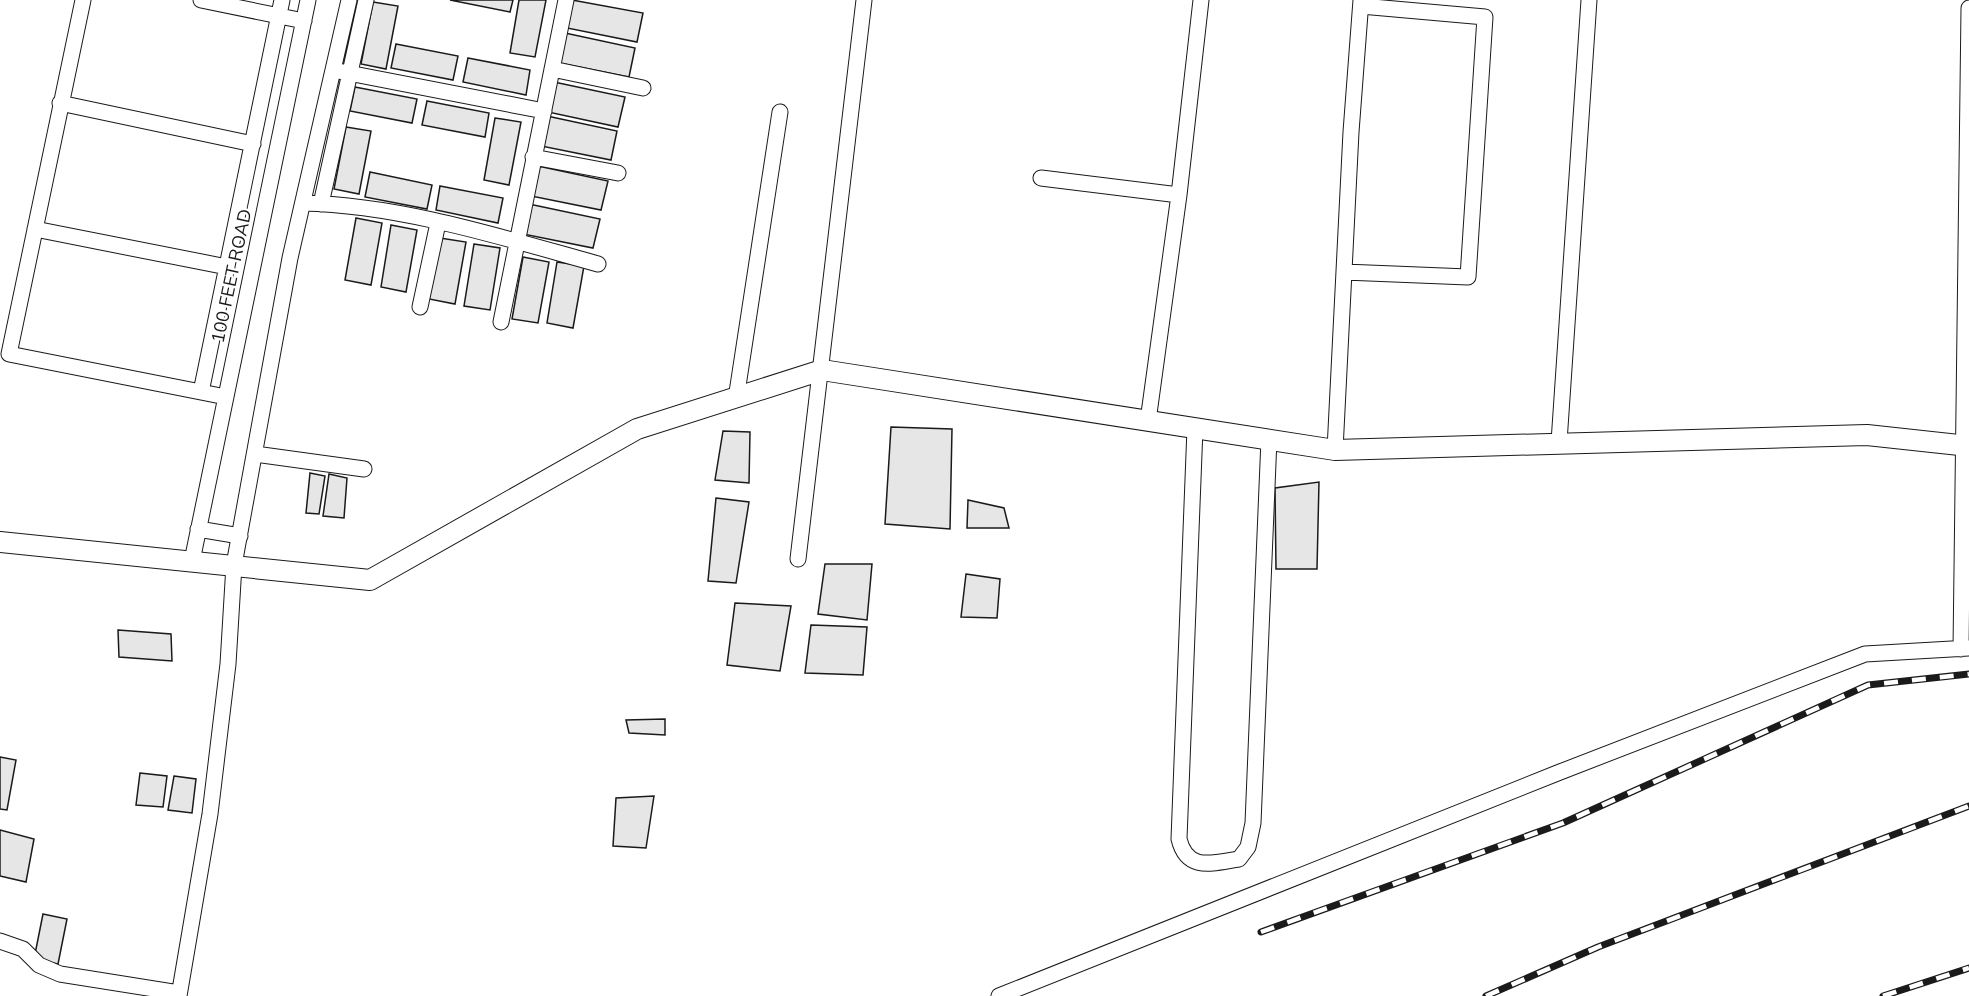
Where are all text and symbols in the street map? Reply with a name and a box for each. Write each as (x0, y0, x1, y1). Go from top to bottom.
street label: 100 FEET ROAD (206, 207, 256, 345)

